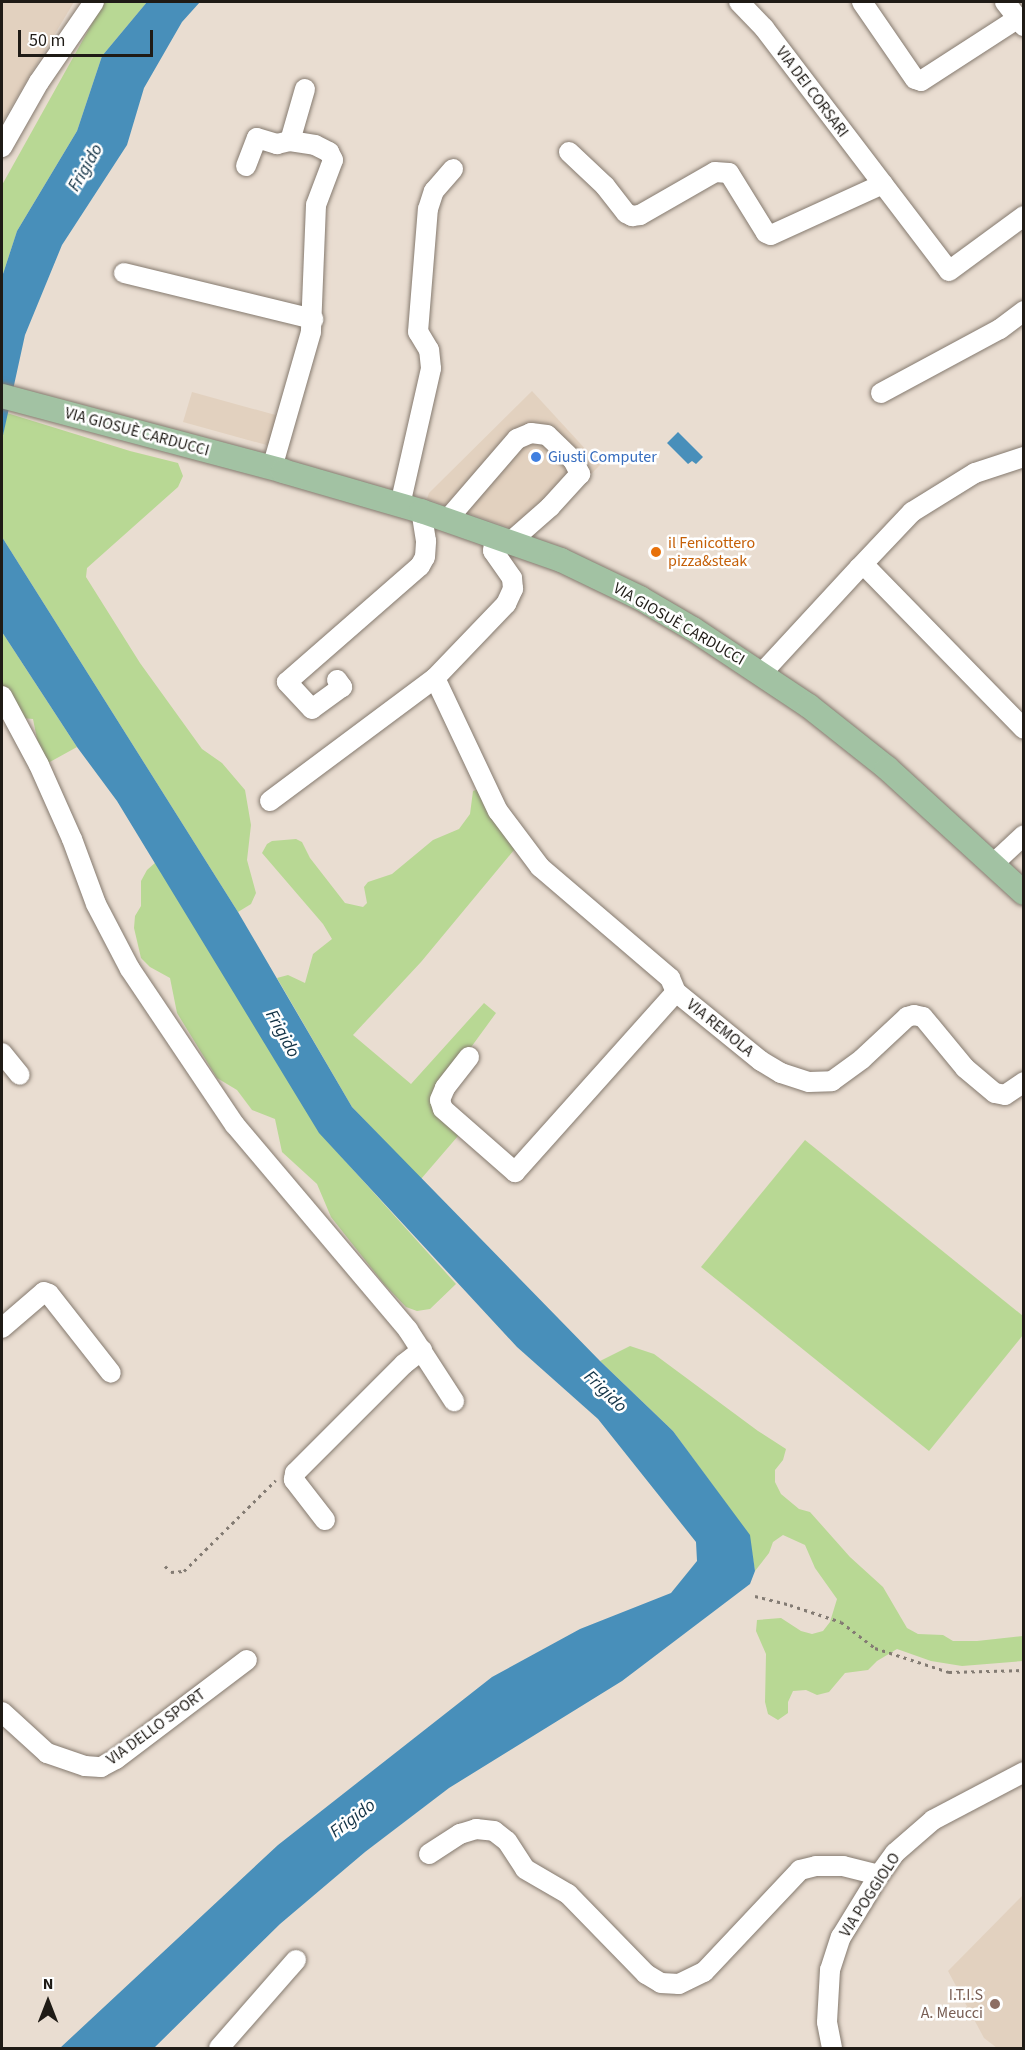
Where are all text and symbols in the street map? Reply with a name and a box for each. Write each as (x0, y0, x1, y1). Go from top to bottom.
scale bar (21, 18, 156, 56)
text: 50 m (29, 28, 65, 53)
street label: VIA DEI CORSARI (772, 43, 852, 141)
water label: Frigido (64, 140, 108, 196)
street label: VIA GIOSUÈ CARDUCCI (63, 403, 211, 461)
place label: Giusti Computer (548, 447, 657, 467)
marker: Giusti Computer (529, 450, 543, 464)
place label: il Fenicottero pizza&steak (668, 533, 755, 571)
marker: il Fenicottero pizza&steak (649, 545, 663, 559)
street label: VIA GIOSUÈ CARDUCCI (610, 579, 748, 669)
street label: VIA REMOLA (683, 995, 757, 1061)
water label: Frigido (260, 1006, 304, 1062)
water label: Frigido (579, 1366, 631, 1418)
street label: VIA DELLO SPORT (103, 1685, 209, 1769)
water label: Frigido (326, 1795, 380, 1843)
street label: VIA POGGIOLO (836, 1849, 904, 1941)
north arrow (18, 1972, 78, 2032)
text: N (43, 1973, 53, 1995)
place label: I.T.I.S A. Meucci (921, 1985, 983, 2023)
marker: I.T.I.S A. Meucci (988, 1997, 1002, 2011)

